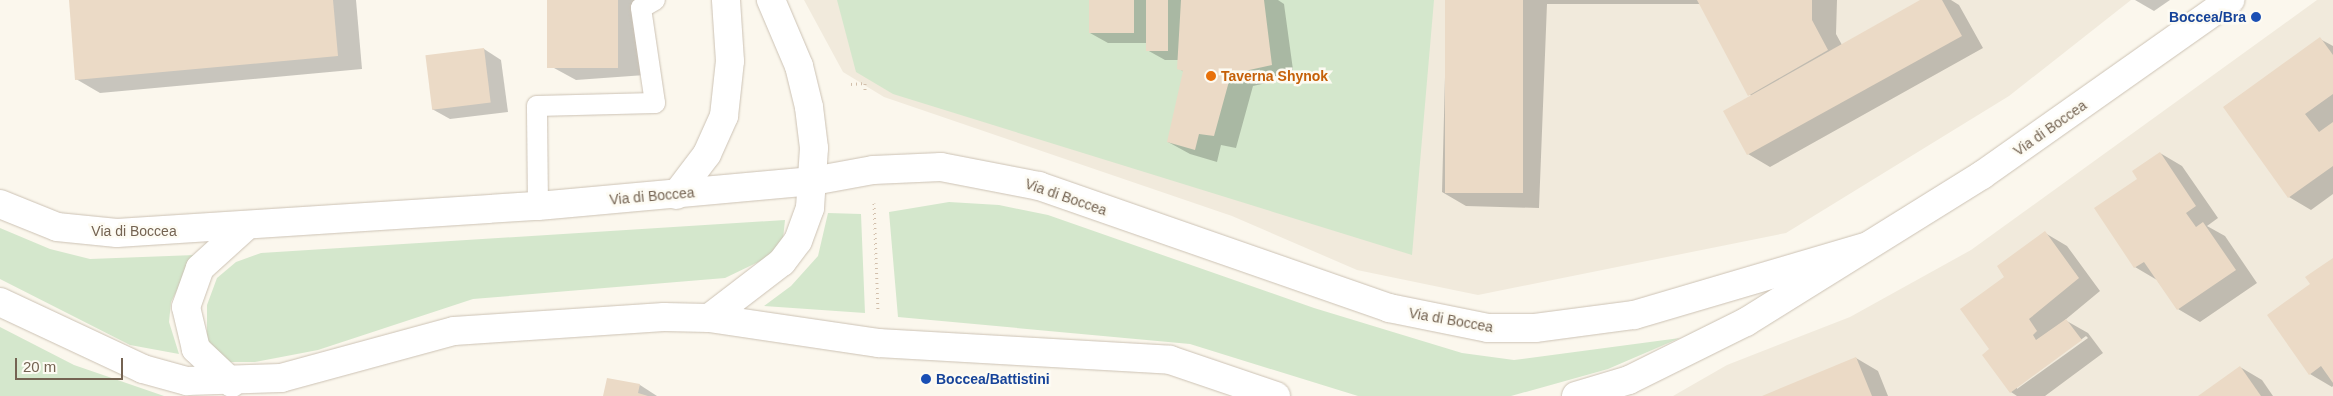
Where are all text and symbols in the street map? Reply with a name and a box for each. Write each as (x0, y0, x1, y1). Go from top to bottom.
place label: Boccea/Bra (2169, 9, 2246, 25)
marker: Boccea/Bra (2250, 11, 2262, 23)
place label: Taverna Shynok (1221, 68, 1328, 84)
marker: Taverna Shynok (1205, 70, 1217, 82)
street label: Via di Boccea (2010, 97, 2090, 159)
street label: Via di Boccea (1023, 175, 1109, 219)
street label: Via di Boccea (609, 184, 695, 208)
street label: Via di Boccea (91, 223, 177, 239)
street label: Via di Boccea (1408, 304, 1494, 336)
scale bar (18, 348, 125, 380)
text: 20 m (23, 358, 56, 375)
place label: Boccea/Battistini (936, 371, 1050, 387)
marker: Boccea/Battistini (920, 373, 932, 385)

